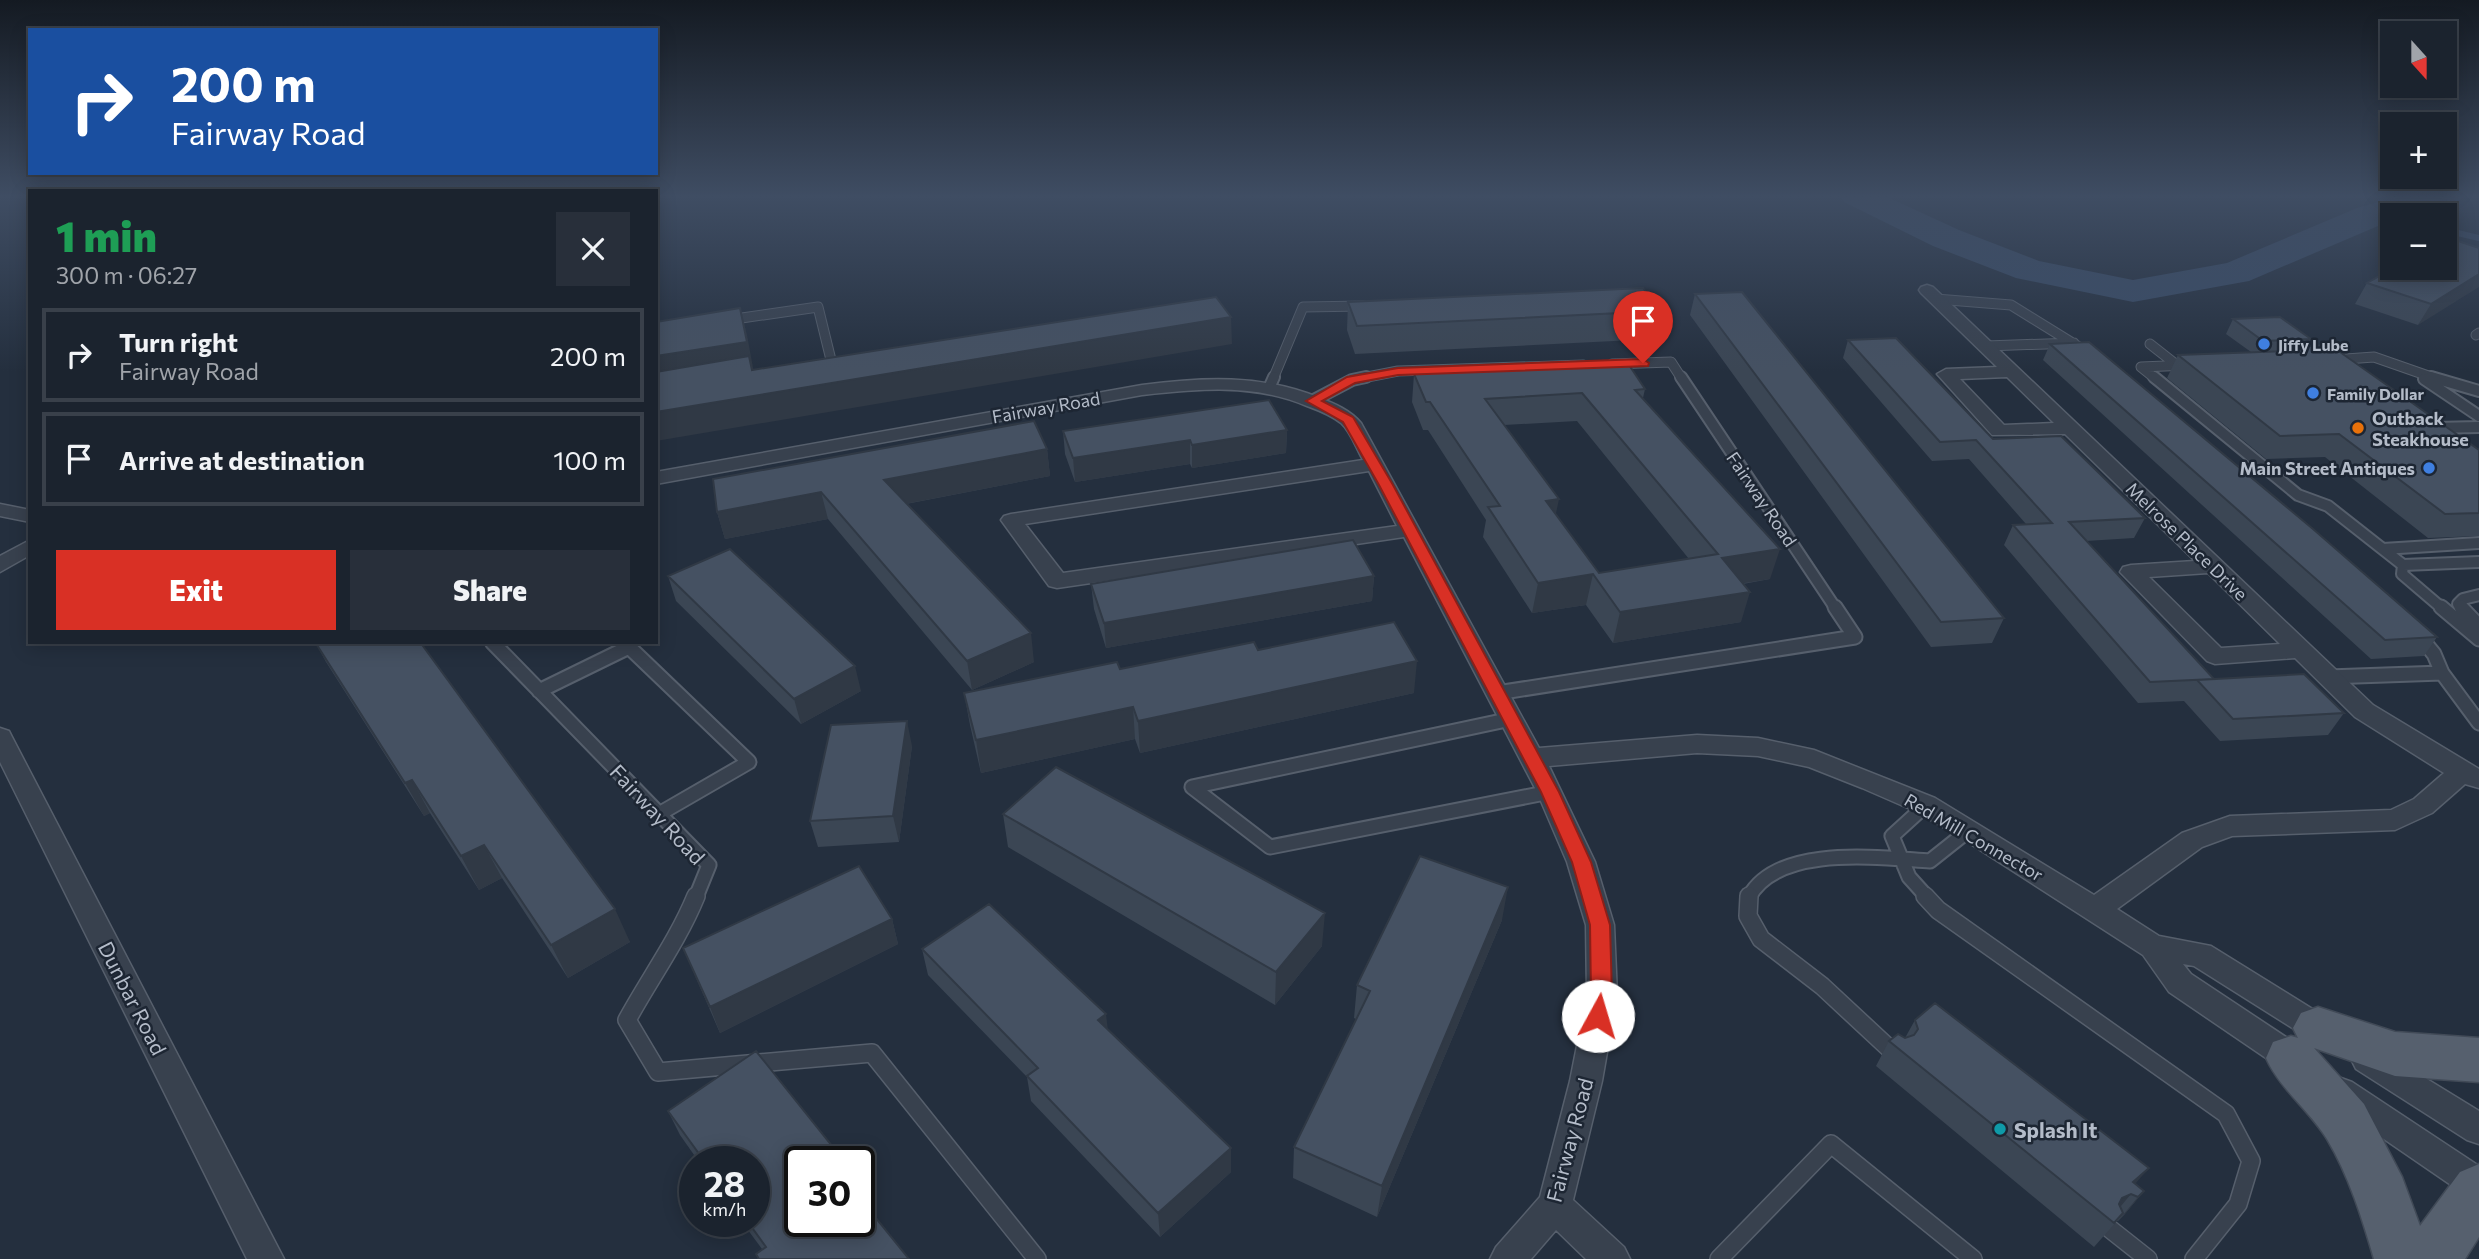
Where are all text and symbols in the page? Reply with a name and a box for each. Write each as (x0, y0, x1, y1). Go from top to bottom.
north arrow (2380, 21, 2457, 98)
map controls (2380, 21, 2457, 280)
text: 200 m (171, 52, 316, 112)
icon: right (56, 56, 147, 147)
text: Fairway Road (171, 112, 366, 152)
button: + (2380, 112, 2457, 189)
button: − (2380, 203, 2457, 280)
text: 1 min (56, 209, 157, 261)
button: close (556, 212, 630, 286)
text: 300 m · 06:27 (56, 261, 197, 289)
pin (1613, 291, 1673, 363)
icon: arrive (1624, 302, 1662, 340)
text: Turn right (119, 326, 238, 357)
place label: Jiffy Lube (2278, 335, 2348, 354)
icon: right (60, 336, 98, 374)
marker: Jiffy Lube (2256, 336, 2272, 352)
text: 200 m (550, 340, 626, 371)
text: Fairway Road (119, 357, 259, 385)
place label: Family Dollar (2327, 384, 2424, 403)
marker: Family Dollar (2305, 385, 2321, 401)
street label: Fairway Road (990, 387, 1102, 427)
place label: Outback Steakhouse (2372, 407, 2469, 450)
marker: Outback Steakhouse (2350, 420, 2366, 436)
icon: arrive (60, 440, 98, 478)
text: Arrive at destination (119, 444, 365, 475)
text: 100 m (553, 444, 626, 475)
street label: Fairway Road (1722, 447, 1802, 551)
place label: Main Street Antiques (2239, 457, 2415, 479)
marker: Main Street Antiques (2421, 460, 2437, 476)
street label: Melrose Place Drive (2122, 477, 2252, 605)
button: Exit (56, 550, 336, 630)
button: Share (350, 550, 630, 630)
street label: Fairway Road (605, 759, 711, 869)
street label: Red Mill Connector (1901, 788, 2047, 886)
street label: Dunbar Road (94, 937, 172, 1059)
position arrow (1561, 979, 1635, 1053)
street label: Fairway Road (1540, 1075, 1598, 1205)
place label: Splash It (2014, 1117, 2097, 1142)
marker: Splash It (1992, 1121, 2008, 1137)
speed limit sign: 30 (784, 1146, 875, 1237)
text: 28 (704, 1161, 745, 1204)
text: km/h (703, 1198, 746, 1220)

